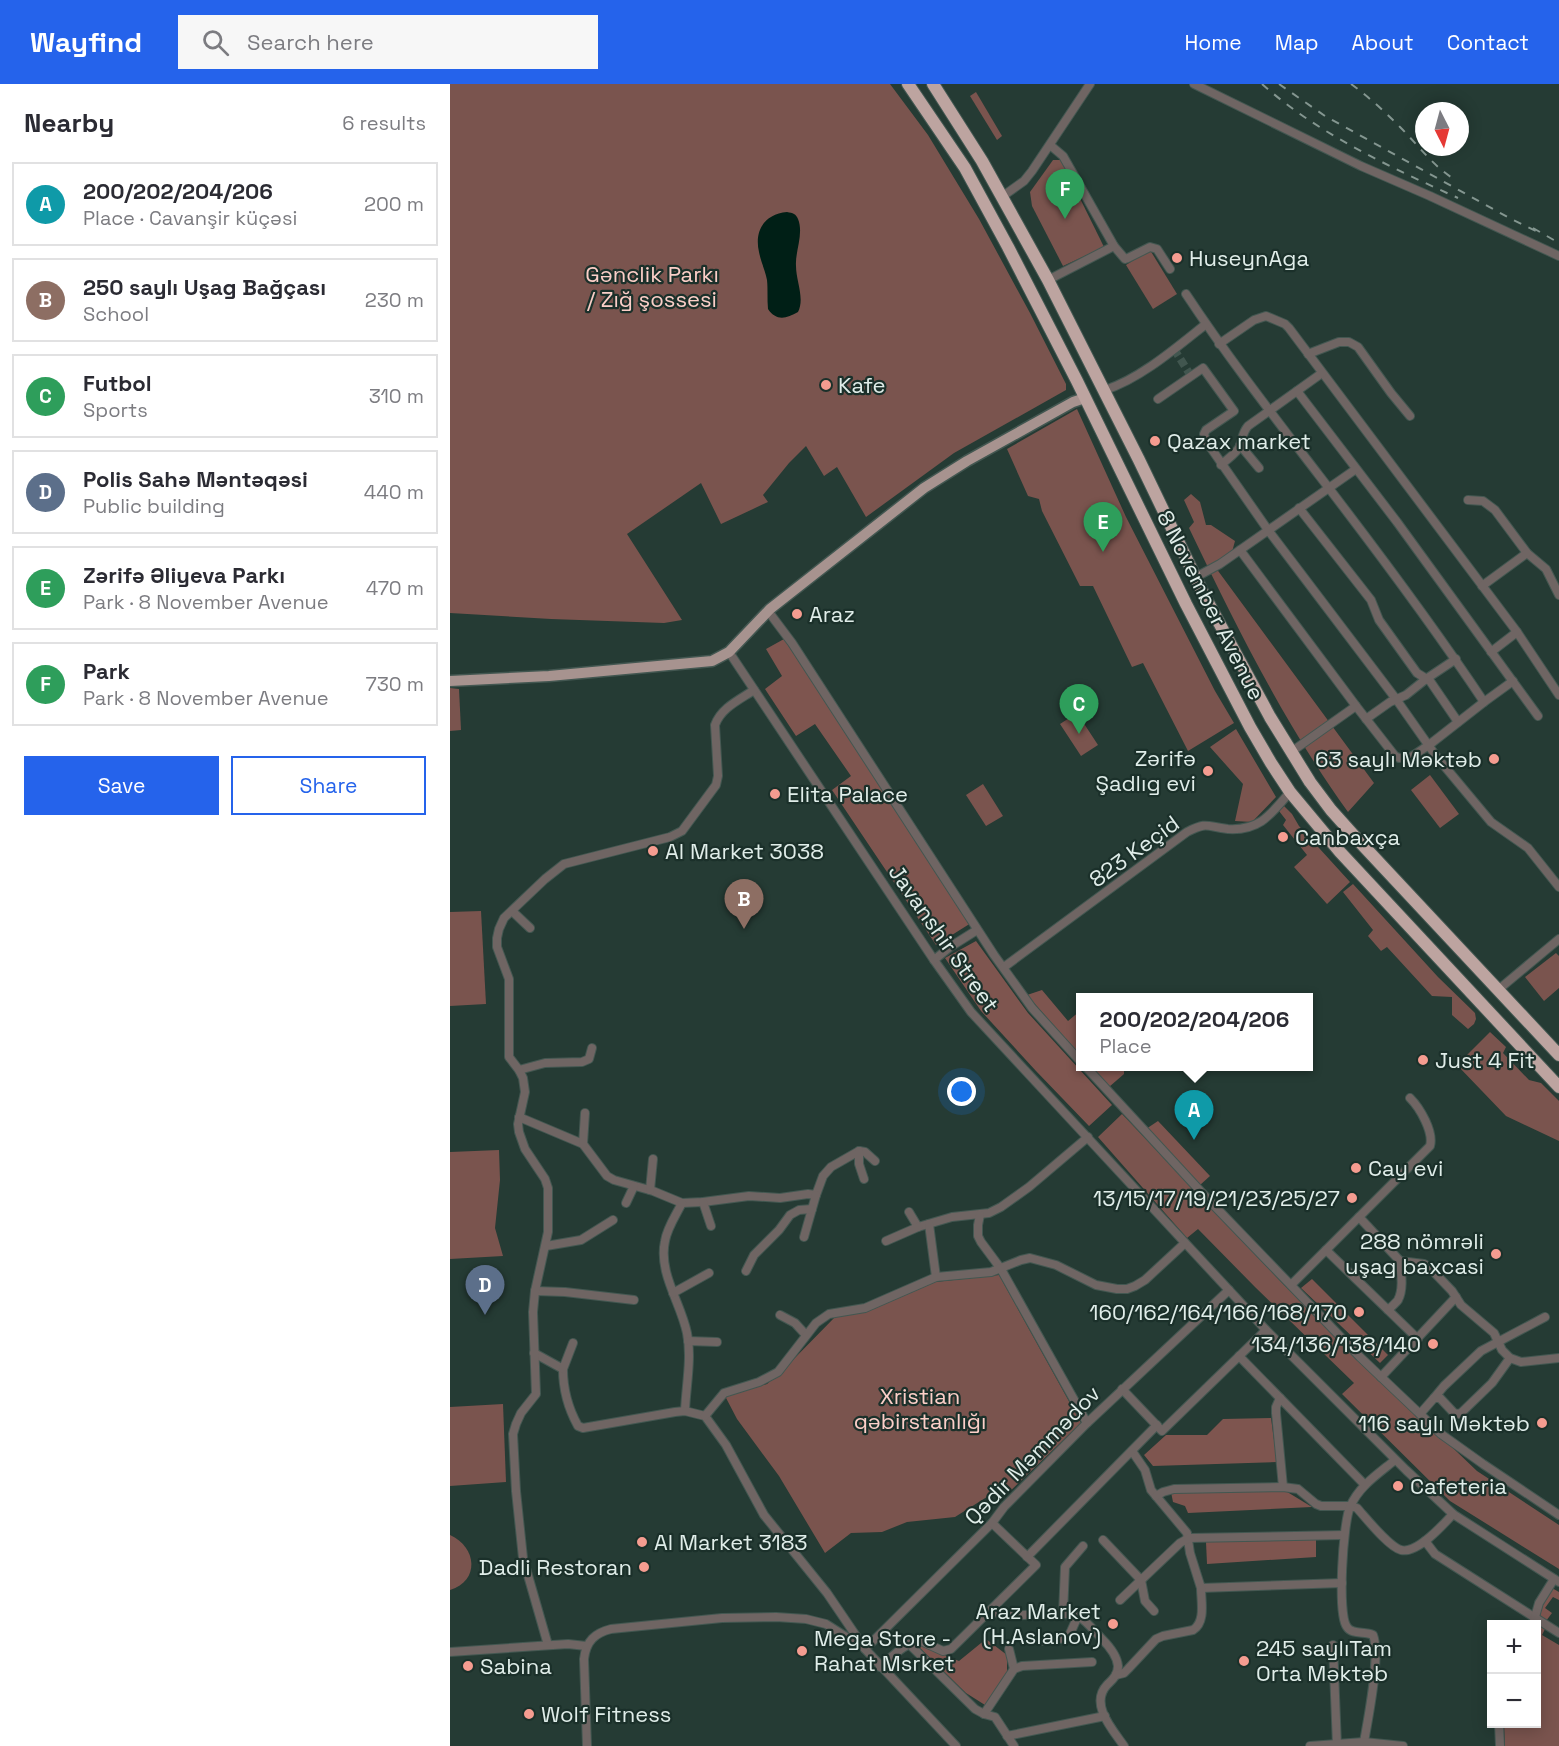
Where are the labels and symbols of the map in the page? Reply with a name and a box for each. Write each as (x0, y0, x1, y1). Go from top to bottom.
north arrow (1415, 102, 1469, 156)
pin: F (1046, 170, 1084, 219)
place label: HuseynAga (1189, 244, 1309, 272)
marker: HuseynAga (1170, 251, 1184, 265)
park label: Gənclik Parkı / Zığ şossesi (585, 260, 719, 313)
place label: Kafe (838, 371, 886, 399)
marker: Kafe (819, 378, 833, 392)
place label: Qazax market (1167, 427, 1311, 455)
marker: Qazax market (1148, 434, 1162, 448)
pin: E (1084, 502, 1122, 552)
street label: 8 November Avenue (1151, 506, 1271, 704)
place label: Araz (809, 600, 855, 628)
marker: Araz (790, 607, 804, 621)
pin: C (1060, 684, 1098, 734)
place label: Zərifə Şadlıg evi (1096, 744, 1196, 797)
place label: 63 saylı Məktəb (1315, 745, 1482, 773)
marker: 63 saylı Məktəb (1487, 752, 1501, 766)
marker: Zərifə Şadlıg evi (1201, 764, 1215, 778)
place label: Elita Palace (787, 780, 908, 808)
marker: Elita Palace (768, 787, 782, 801)
street label: 823 Keçid (1083, 809, 1185, 893)
place label: Canbaxça (1295, 823, 1401, 851)
marker: Canbaxça (1276, 830, 1290, 844)
place label: Al Market 3038 (665, 837, 824, 865)
marker: Al Market 3038 (646, 844, 660, 858)
street label: Javanshir Street (883, 859, 1005, 1017)
pin: B (724, 880, 764, 929)
place label: Just 4 Fit (1435, 1046, 1535, 1074)
marker: Just 4 Fit (1416, 1053, 1430, 1067)
your location (947, 1077, 976, 1106)
pin: A (1174, 1090, 1214, 1140)
place label: Cay evi (1368, 1154, 1443, 1182)
marker: Cay evi (1349, 1161, 1363, 1175)
place label: 13/15/17/19/21/23/25/27 (1093, 1184, 1340, 1212)
marker: 13/15/17/19/21/23/25/27 (1345, 1191, 1359, 1205)
place label: 288 nömrəli uşag baxcasi (1345, 1227, 1484, 1280)
marker: 288 nömrəli uşag baxcasi (1489, 1247, 1503, 1261)
pin: D (465, 1266, 504, 1315)
place label: 160/162/164/166/168/170 (1089, 1298, 1347, 1326)
marker: 160/162/164/166/168/170 (1352, 1305, 1366, 1319)
place label: 134/136/138/140 (1251, 1330, 1421, 1358)
marker: 134/136/138/140 (1426, 1337, 1440, 1351)
street label: Qədir Məmmədov (958, 1379, 1106, 1531)
park label: Xristian qəbirstanlığı (854, 1382, 986, 1435)
place label: 116 saylı Məktəb (1358, 1409, 1530, 1437)
marker: 116 saylı Məktəb (1535, 1416, 1549, 1430)
place label: Cafeteria (1410, 1472, 1507, 1500)
marker: Cafeteria (1391, 1479, 1405, 1493)
place label: Al Market 3183 (654, 1528, 808, 1556)
marker: Al Market 3183 (635, 1535, 649, 1549)
place label: Dadli Restoran (479, 1553, 632, 1581)
marker: Dadli Restoran (637, 1560, 651, 1574)
place label: Araz Market (H.Aslanov) (976, 1597, 1101, 1650)
marker: Araz Market (H.Aslanov) (1106, 1617, 1120, 1631)
place label: Mega Store - Rahat Msrket (814, 1624, 955, 1677)
place label: 245 saylıTam Orta Məktəb (1256, 1634, 1392, 1687)
marker: Mega Store - Rahat Msrket (795, 1644, 809, 1658)
place label: Sabina (480, 1652, 552, 1680)
marker: 245 saylıTam Orta Məktəb (1237, 1654, 1251, 1668)
marker: Sabina (461, 1659, 475, 1673)
place label: Wolf Fitness (541, 1700, 671, 1728)
marker: Wolf Fitness (522, 1707, 536, 1721)

